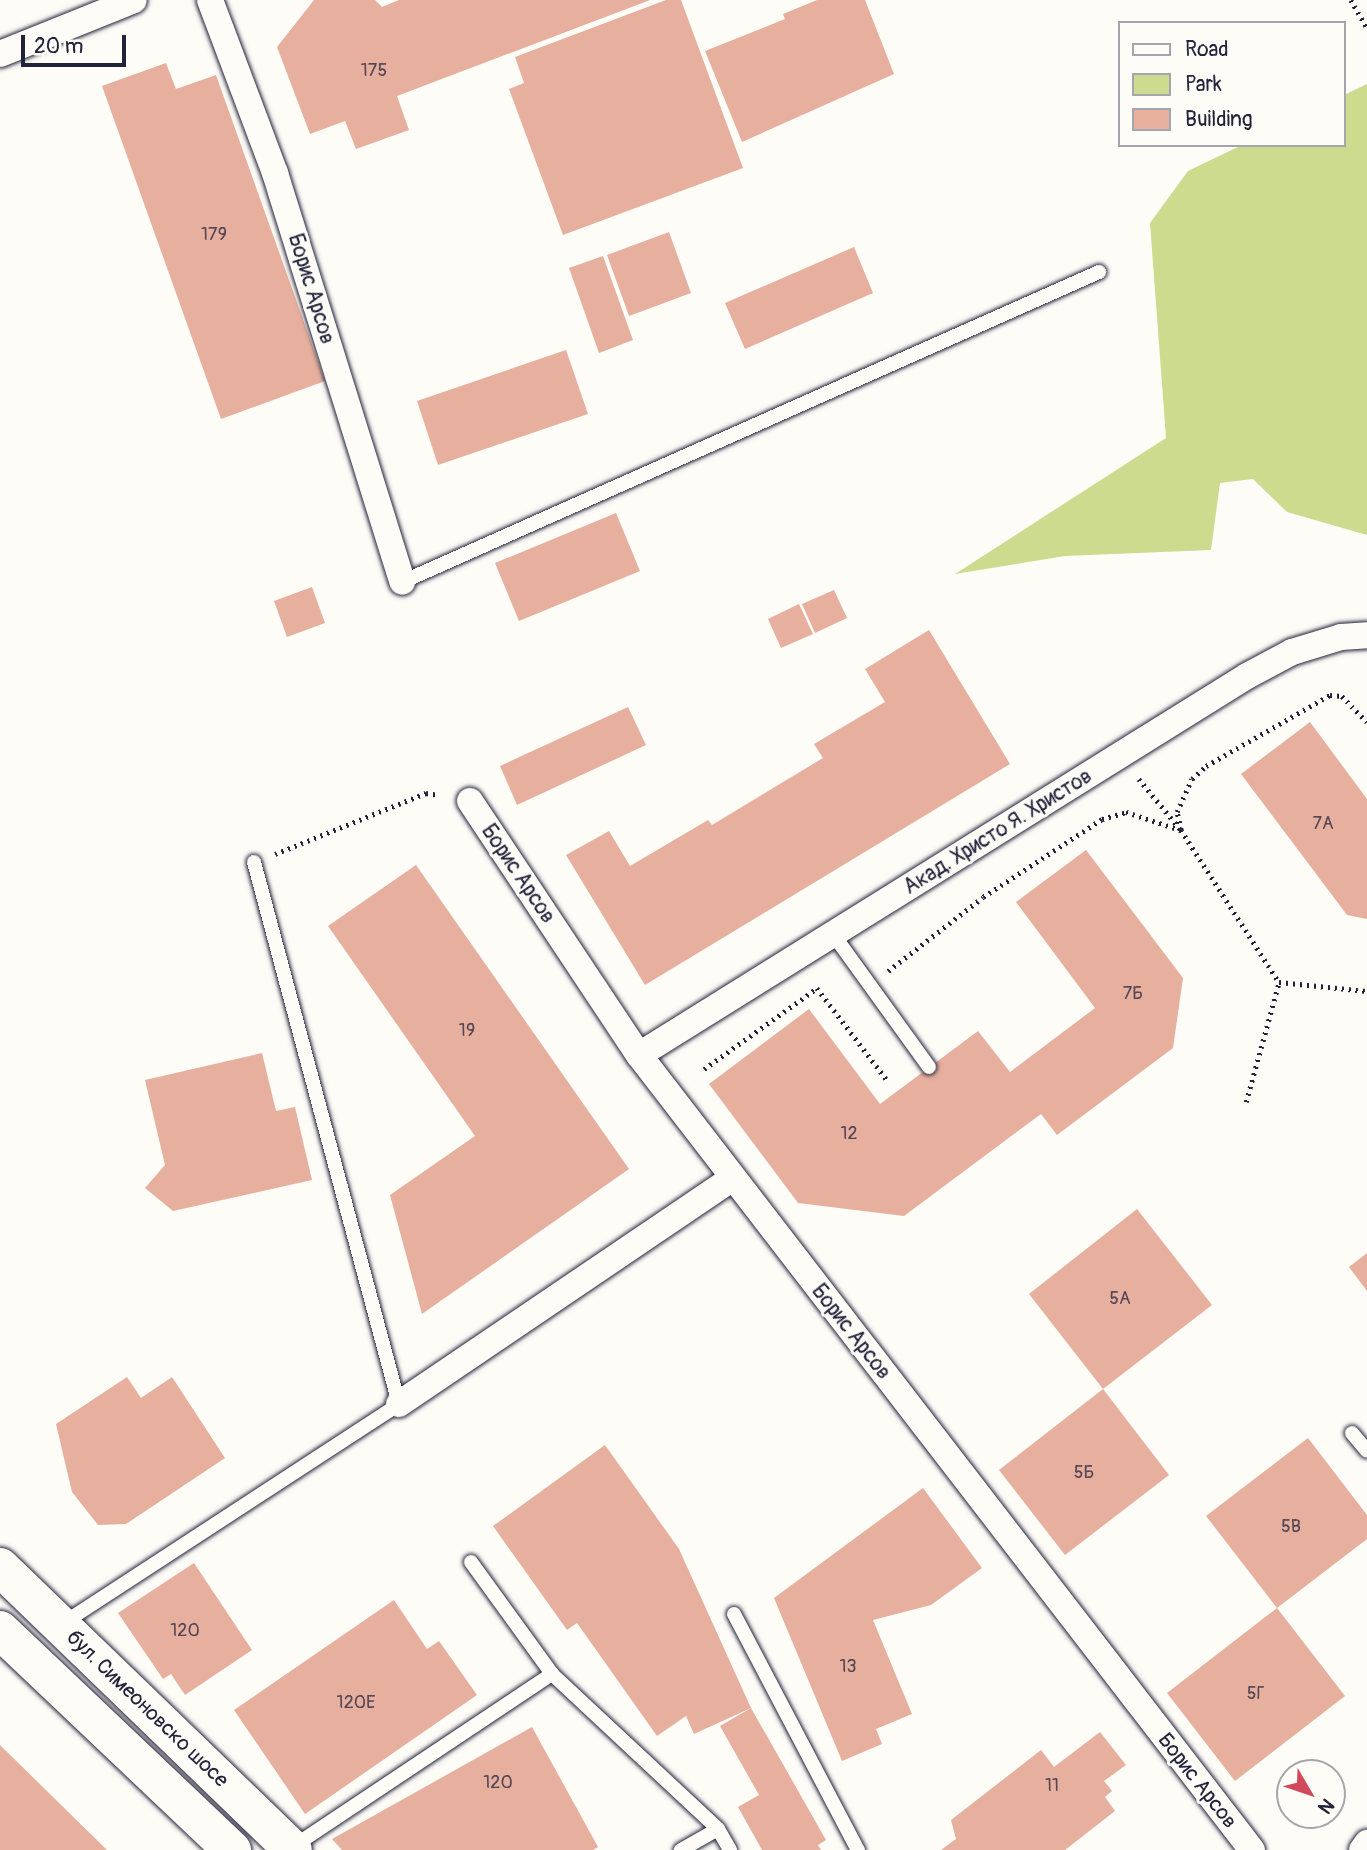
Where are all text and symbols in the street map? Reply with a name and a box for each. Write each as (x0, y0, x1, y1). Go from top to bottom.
scale bar (24, 21, 130, 65)
legend (1118, 21, 1346, 147)
text: 20 m (34, 33, 83, 60)
text: Road (1185, 36, 1229, 63)
house number: 175 (361, 60, 387, 82)
text: Park (1185, 71, 1222, 98)
text: Building (1185, 106, 1252, 133)
house number: 179 (201, 224, 227, 246)
street label: Борис Арсов (282, 231, 340, 347)
street label: Акад. Христо Я. Христов (899, 764, 1097, 900)
house number: 7А (1312, 813, 1334, 835)
street label: Борис Арсов (476, 820, 560, 928)
house number: 7Б (1123, 983, 1143, 1005)
house number: 19 (459, 1020, 475, 1042)
house number: 12 (840, 1123, 858, 1145)
street label: Борис Арсов (806, 1279, 896, 1385)
house number: 5A (1109, 1288, 1131, 1310)
house number: 5Б (1074, 1462, 1094, 1484)
house number: 5В (1281, 1516, 1301, 1538)
house number: 120 (170, 1620, 200, 1642)
street label: бул. Симеоновско шосе (61, 1625, 233, 1793)
house number: 13 (839, 1656, 857, 1678)
house number: 5Г (1247, 1683, 1265, 1705)
house number: 120Е (337, 1692, 375, 1714)
street label: Борис Арсов (1152, 1728, 1242, 1834)
north arrow (1276, 1759, 1346, 1829)
house number: 120 (483, 1772, 513, 1794)
house number: 11 (1045, 1775, 1059, 1797)
text: N (1312, 1793, 1339, 1818)

